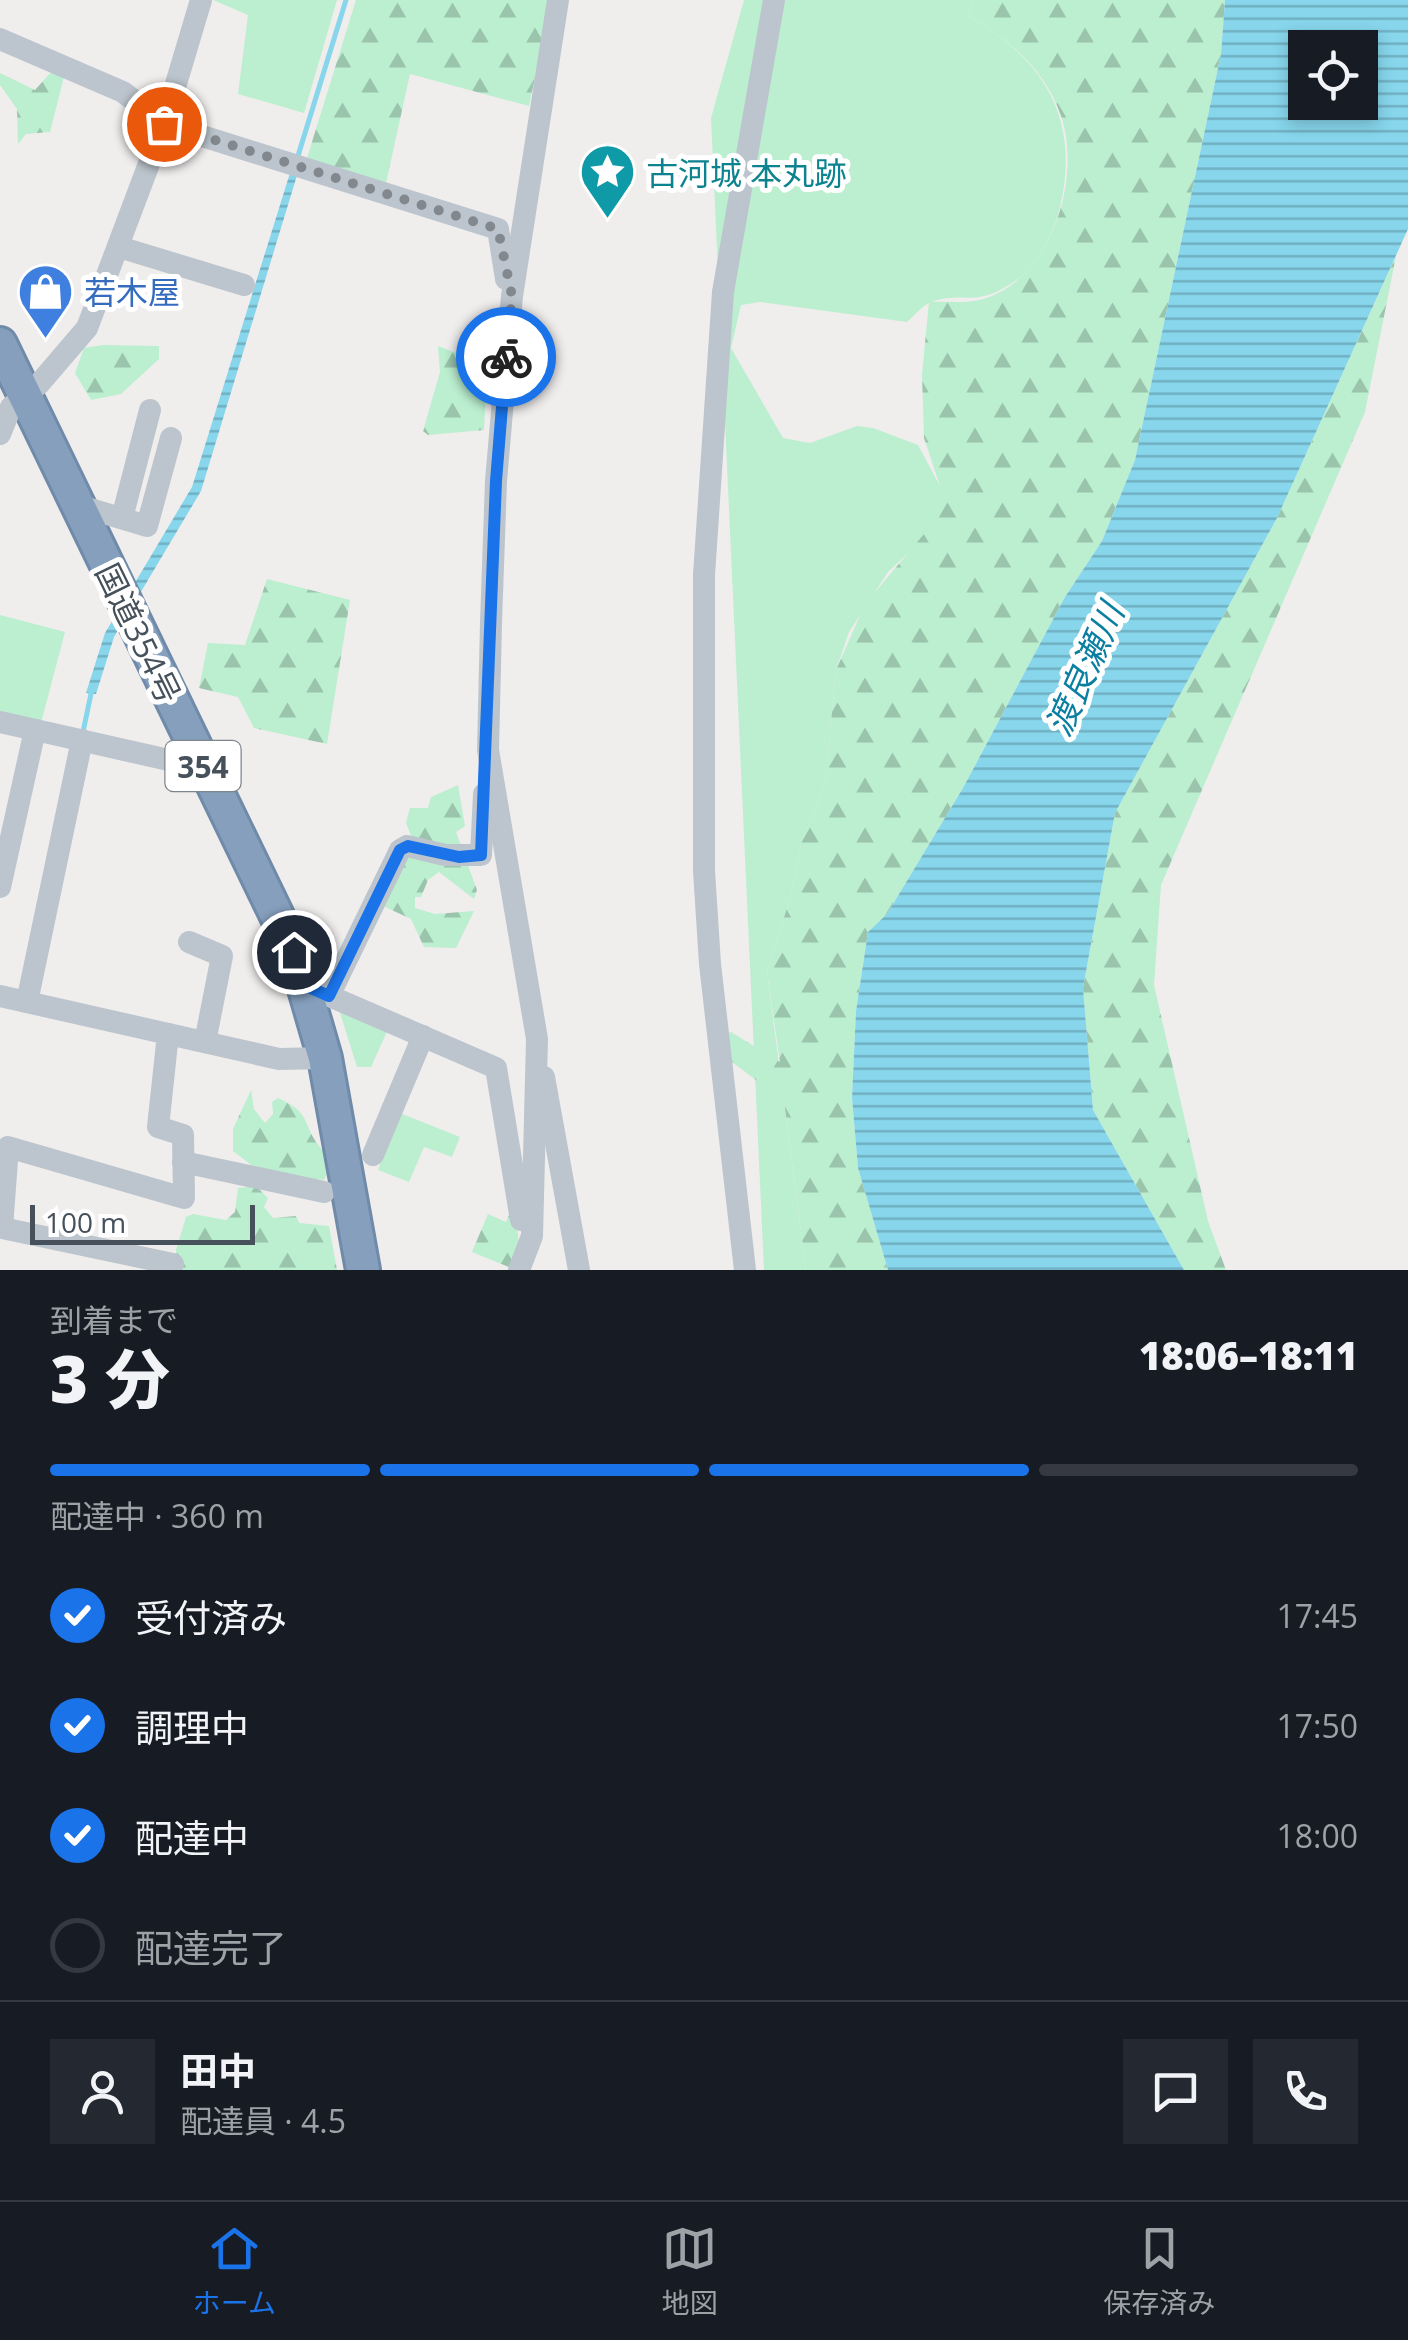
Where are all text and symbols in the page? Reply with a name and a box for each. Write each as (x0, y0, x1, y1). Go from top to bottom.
map controls (1288, 30, 1378, 120)
button: locate (1288, 30, 1378, 120)
pin (122, 82, 207, 167)
icon: bag (137, 97, 192, 152)
place icon: 古河城 本丸跡 (577, 142, 637, 221)
place label: 古河城 本丸跡 (646, 151, 846, 194)
shop icon: 若木屋 (15, 261, 75, 340)
place label: 若木屋 (84, 270, 180, 313)
courier (456, 307, 556, 407)
icon: bike (479, 330, 534, 385)
street label: 国道354号 (87, 556, 191, 710)
water label: 渡良瀬川 (1034, 592, 1136, 743)
road number: 354 (166, 741, 240, 791)
pin (252, 910, 337, 995)
icon: home (267, 925, 322, 980)
scale bar (30, 1200, 255, 1244)
text: 100 m (45, 1203, 126, 1241)
text: 到着まで (50, 1298, 178, 1341)
text: 18:06–18:11 (1139, 1329, 1358, 1381)
text: 3 分 (50, 1334, 170, 1422)
text: 配達中 · 360 m (50, 1494, 264, 1537)
icon: check (50, 1588, 105, 1643)
text: 受付済み (135, 1591, 287, 1643)
text: 17:45 (1276, 1594, 1358, 1637)
icon: check (50, 1698, 105, 1753)
text: 調理中 (135, 1701, 249, 1753)
text: 17:50 (1276, 1704, 1358, 1747)
icon: check (50, 1808, 105, 1863)
text: 配達中 (135, 1811, 249, 1863)
text: 18:00 (1276, 1814, 1358, 1857)
text: 配達完了 (135, 1921, 287, 1973)
button: person (50, 2039, 155, 2144)
button: chat (1123, 2039, 1228, 2144)
button: phone (1253, 2039, 1358, 2144)
text: 田中 (180, 2044, 256, 2096)
text: 配達員 · 4.5 (180, 2099, 346, 2142)
tab: ホーム (193, 2221, 276, 2321)
tab: 地図 (662, 2221, 718, 2321)
tab: 保存済み (1103, 2221, 1215, 2321)

